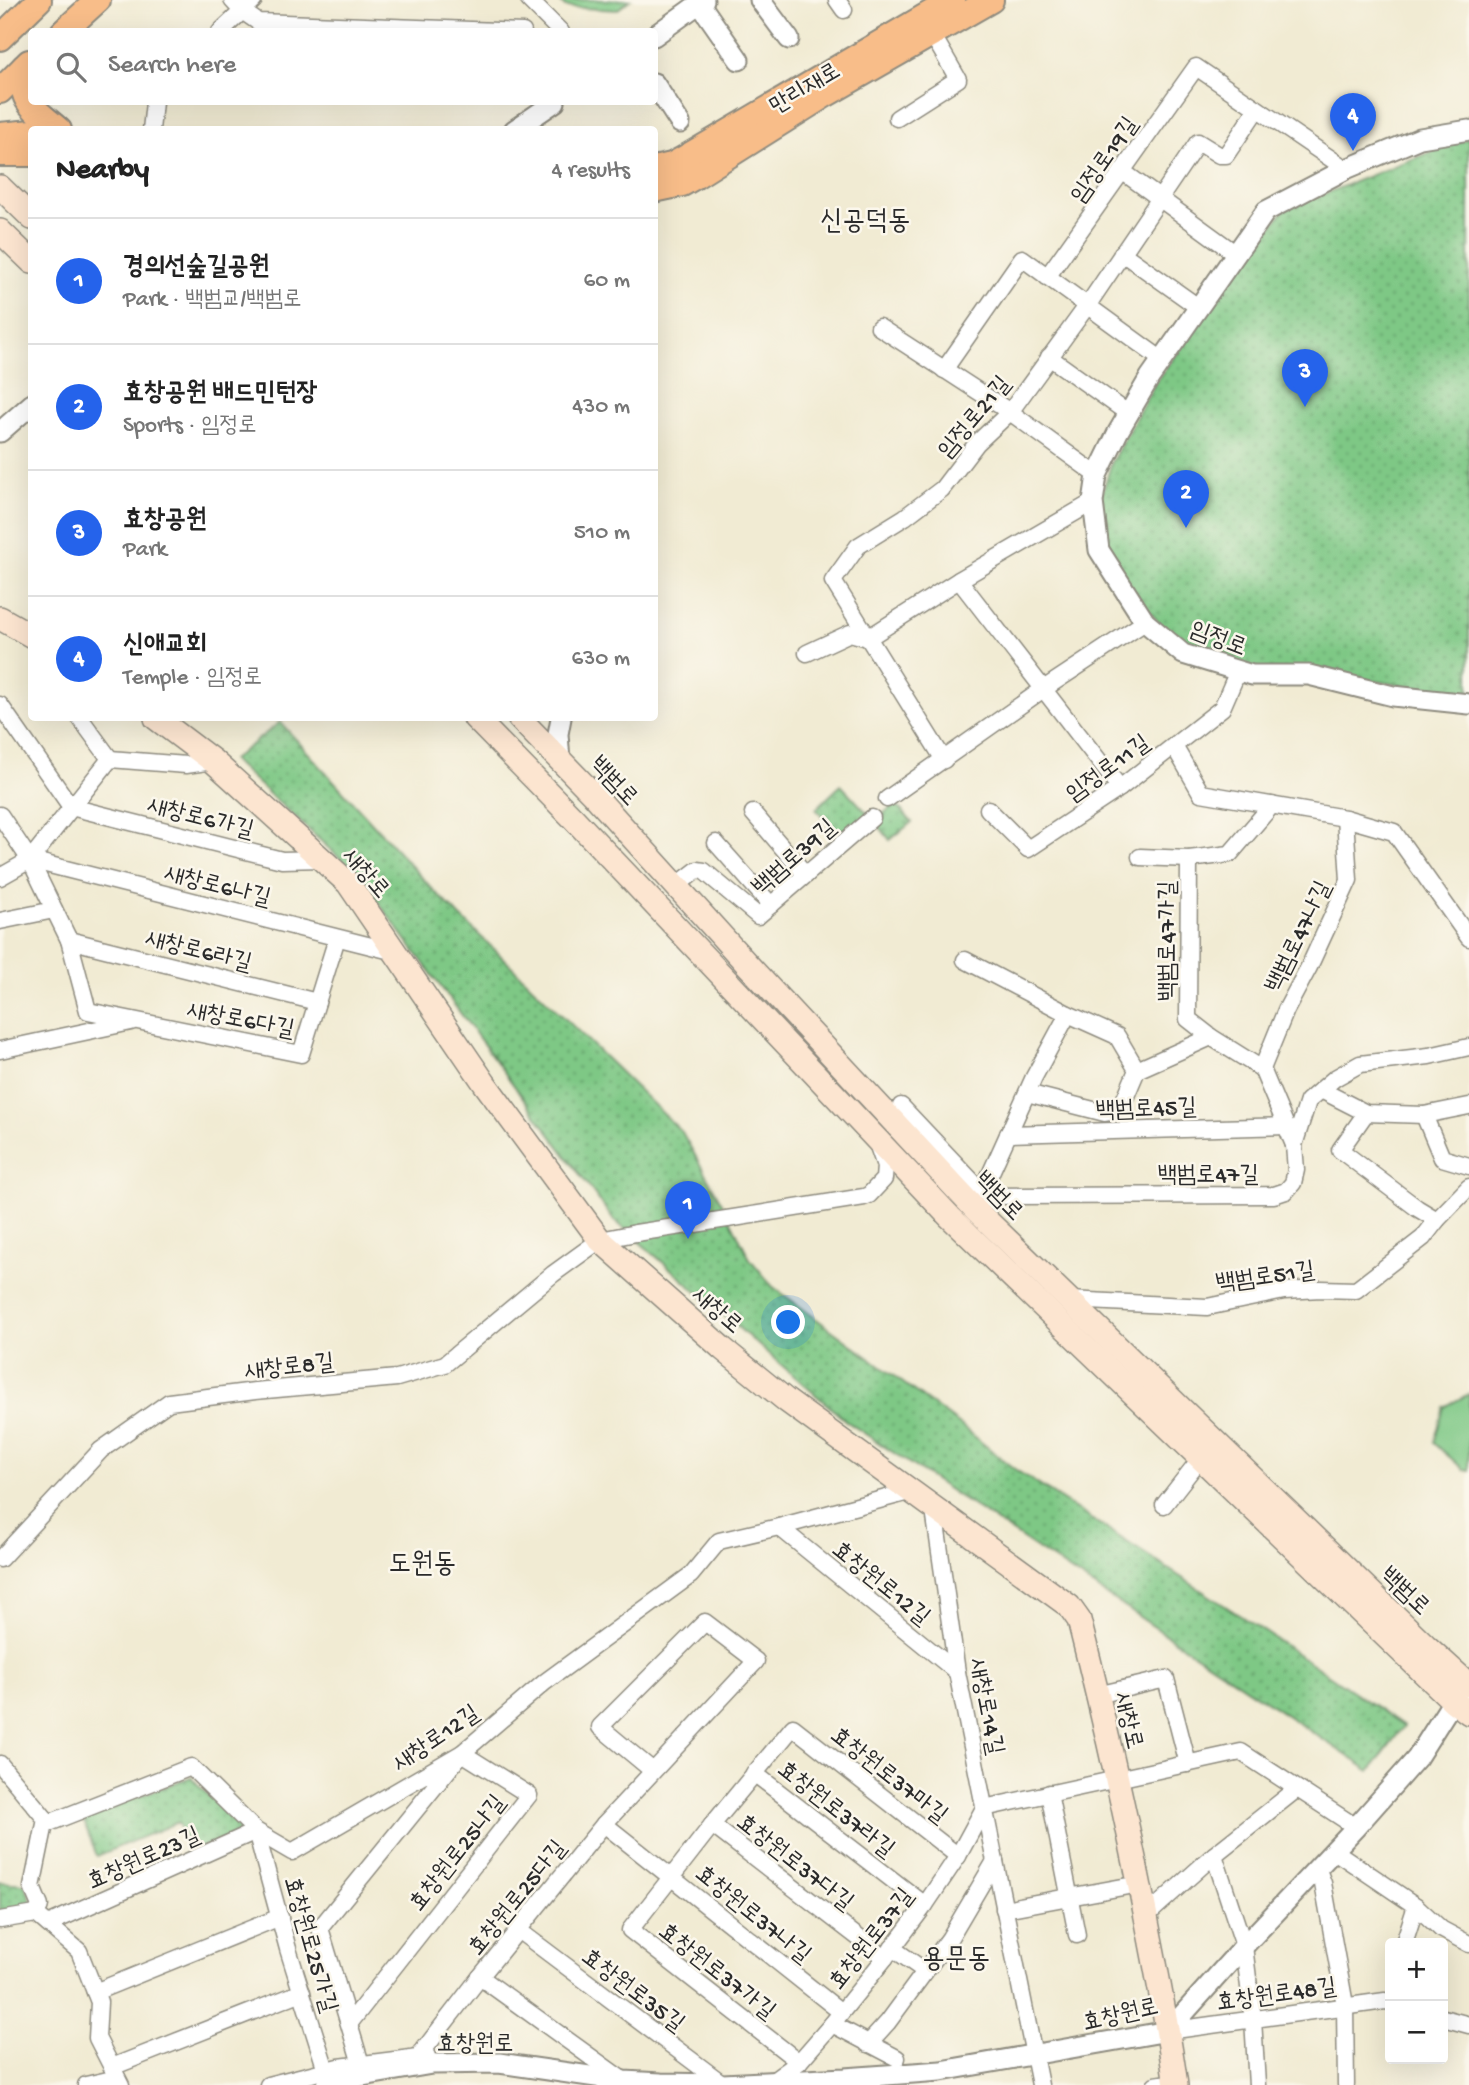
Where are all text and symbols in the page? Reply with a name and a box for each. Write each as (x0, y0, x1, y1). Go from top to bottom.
search box (28, 28, 658, 105)
icon: search (52, 48, 90, 86)
text: Search here (108, 51, 236, 82)
street label: 만리재로 (765, 58, 846, 122)
pin: 4 (1330, 93, 1376, 151)
street label: 임정로19길 (1066, 112, 1146, 210)
text: Nearby (56, 154, 149, 189)
text: 4 results (551, 158, 630, 185)
district label: 신공덕동 (820, 206, 910, 239)
text: 경의선숲길공원 (123, 253, 269, 284)
text: 1 (74, 268, 84, 295)
text: 60 m (584, 268, 630, 295)
text: Park · 백범교/백범로 (123, 287, 302, 314)
pin: 3 (1282, 349, 1328, 407)
street label: 임정로21길 (933, 371, 1019, 465)
text: 효창공원 배드민턴장 (123, 379, 317, 410)
text: 2 (73, 394, 85, 421)
text: 430 m (572, 394, 630, 421)
text: Sports · 임정로 (123, 413, 257, 440)
pin: 2 (1163, 470, 1209, 528)
text: 효창공원 (123, 506, 207, 537)
text: 3 (73, 520, 85, 547)
text: 510 m (574, 520, 630, 547)
text: Park (123, 537, 167, 564)
street label: 임정로 (1186, 616, 1250, 664)
text: 신애교회 (123, 631, 207, 662)
text: 4 (74, 646, 84, 673)
text: 630 m (572, 646, 630, 673)
text: Temple · 임정로 (123, 665, 262, 692)
street label: 임정로11길 (1061, 730, 1157, 810)
street label: 백범로 (582, 751, 643, 813)
street label: 새창로6가길 (144, 792, 256, 847)
street label: 백범로39길 (747, 814, 843, 903)
street label: 새창로 (334, 843, 394, 906)
street label: 새창로6나길 (161, 860, 273, 915)
street label: 백범로47나길 (1261, 877, 1340, 998)
street label: 백범로47가길 (1155, 881, 1184, 1001)
street label: 새창로6라길 (142, 925, 254, 980)
street label: 새창로6다길 (184, 997, 296, 1046)
street label: 백범로45길 (1095, 1094, 1197, 1127)
street label: 백범로47길 (1157, 1162, 1259, 1191)
street label: 백범로 (967, 1167, 1028, 1228)
pin: 1 (665, 1181, 711, 1239)
street label: 백범로51길 (1214, 1257, 1317, 1300)
street label: 새창로 (684, 1282, 747, 1342)
your location (771, 1305, 805, 1339)
street label: 새창로8길 (243, 1349, 336, 1388)
street label: 효창원로12길 (825, 1536, 935, 1633)
district label: 도원동 (388, 1549, 456, 1582)
street label: 백범로 (1373, 1562, 1434, 1623)
street label: 새창로14길 (961, 1656, 1008, 1758)
street label: 새창로 (1106, 1689, 1147, 1752)
street label: 새창로12길 (388, 1700, 486, 1780)
street label: 효창원로37마길 (823, 1722, 952, 1832)
street label: 효창원로37라길 (770, 1756, 899, 1866)
street label: 효창원로25나길 (404, 1790, 513, 1918)
street label: 효창원로37다길 (729, 1809, 858, 1919)
street label: 효창원로23길 (83, 1822, 205, 1898)
street label: 효창원로25다길 (463, 1836, 574, 1963)
street label: 효창원로37나길 (688, 1860, 816, 1971)
street label: 효창원로25가길 (275, 1874, 342, 2016)
street label: 효창원로37길 (824, 1883, 922, 1997)
street label: 효창원로37가길 (651, 1918, 780, 2028)
map controls (1385, 1938, 1448, 2064)
button: + (1385, 1938, 1448, 2001)
street label: 효창원로35길 (575, 1944, 689, 2040)
district label: 용문동 (922, 1944, 990, 1977)
street label: 효창원로48길 (1215, 1974, 1338, 2019)
street label: 효창원로 (1080, 1994, 1162, 2039)
button: − (1385, 2001, 1448, 2064)
street label: 효창원로 (436, 2031, 514, 2060)

